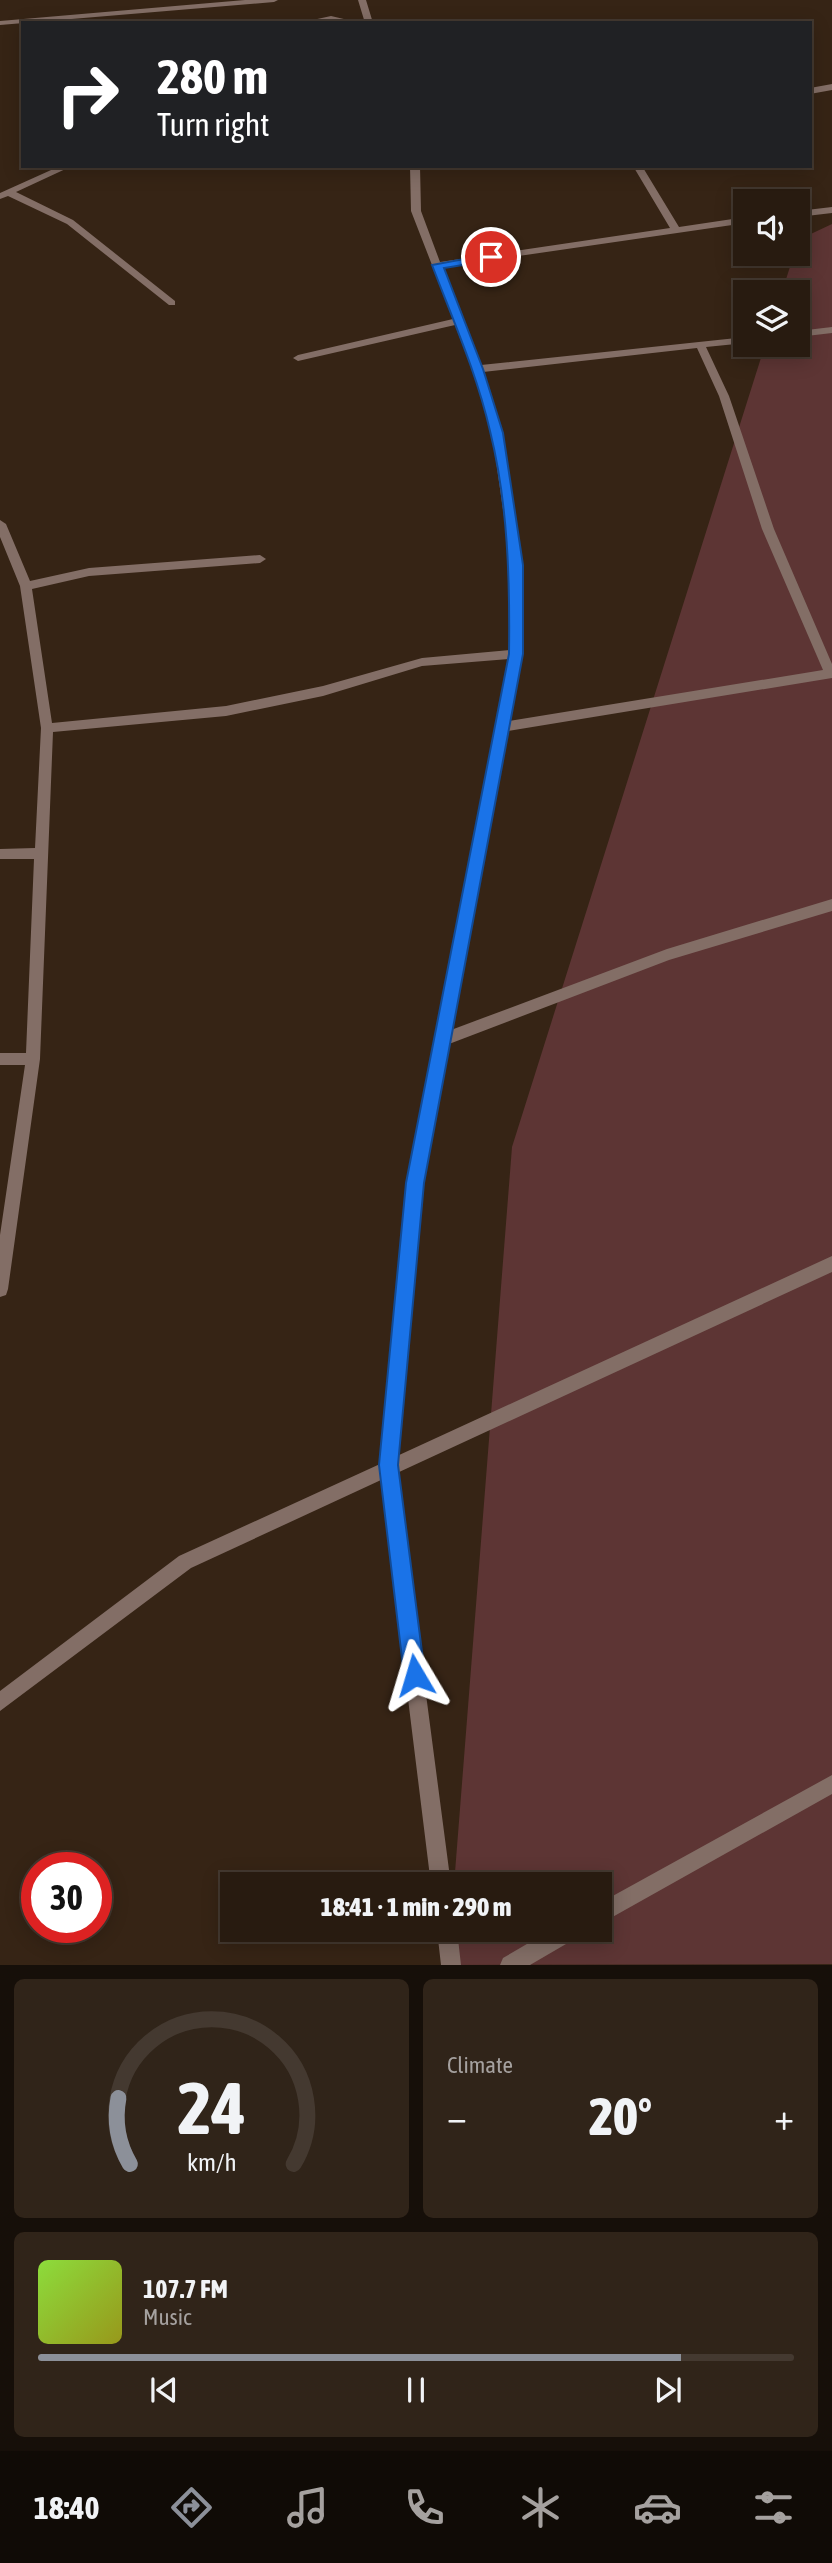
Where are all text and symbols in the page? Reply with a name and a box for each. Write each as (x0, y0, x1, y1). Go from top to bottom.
text: 280 m (157, 48, 268, 104)
icon: right (42, 49, 133, 140)
text: Turn right (157, 106, 270, 143)
map controls (733, 189, 810, 357)
button: sound (733, 189, 810, 266)
pin (461, 227, 521, 287)
icon: arrive (472, 238, 510, 276)
button: layers (733, 280, 810, 357)
position arrow (378, 1638, 452, 1712)
speed limit sign: 30 (21, 1852, 112, 1943)
text: 18:41 · 1 min · 290 m (321, 1892, 511, 1922)
text: Climate (447, 2052, 513, 2078)
text: 24 (177, 2067, 246, 2150)
text: 20° (589, 2086, 652, 2146)
text: − (447, 2095, 467, 2138)
text: + (774, 2095, 794, 2138)
text: km/h (187, 2148, 236, 2176)
text: 107.7 FM (143, 2274, 228, 2304)
text: Music (143, 2304, 191, 2330)
icon: previous (145, 2371, 183, 2409)
icon: pause (397, 2371, 435, 2409)
icon: next (649, 2371, 687, 2409)
icon: directions (167, 2483, 216, 2532)
icon: music (283, 2483, 332, 2532)
icon: phone (400, 2483, 449, 2532)
icon: climate (516, 2483, 565, 2532)
icon: car (633, 2483, 682, 2532)
icon: filters (749, 2483, 798, 2532)
text: 18:40 (34, 2489, 100, 2526)

